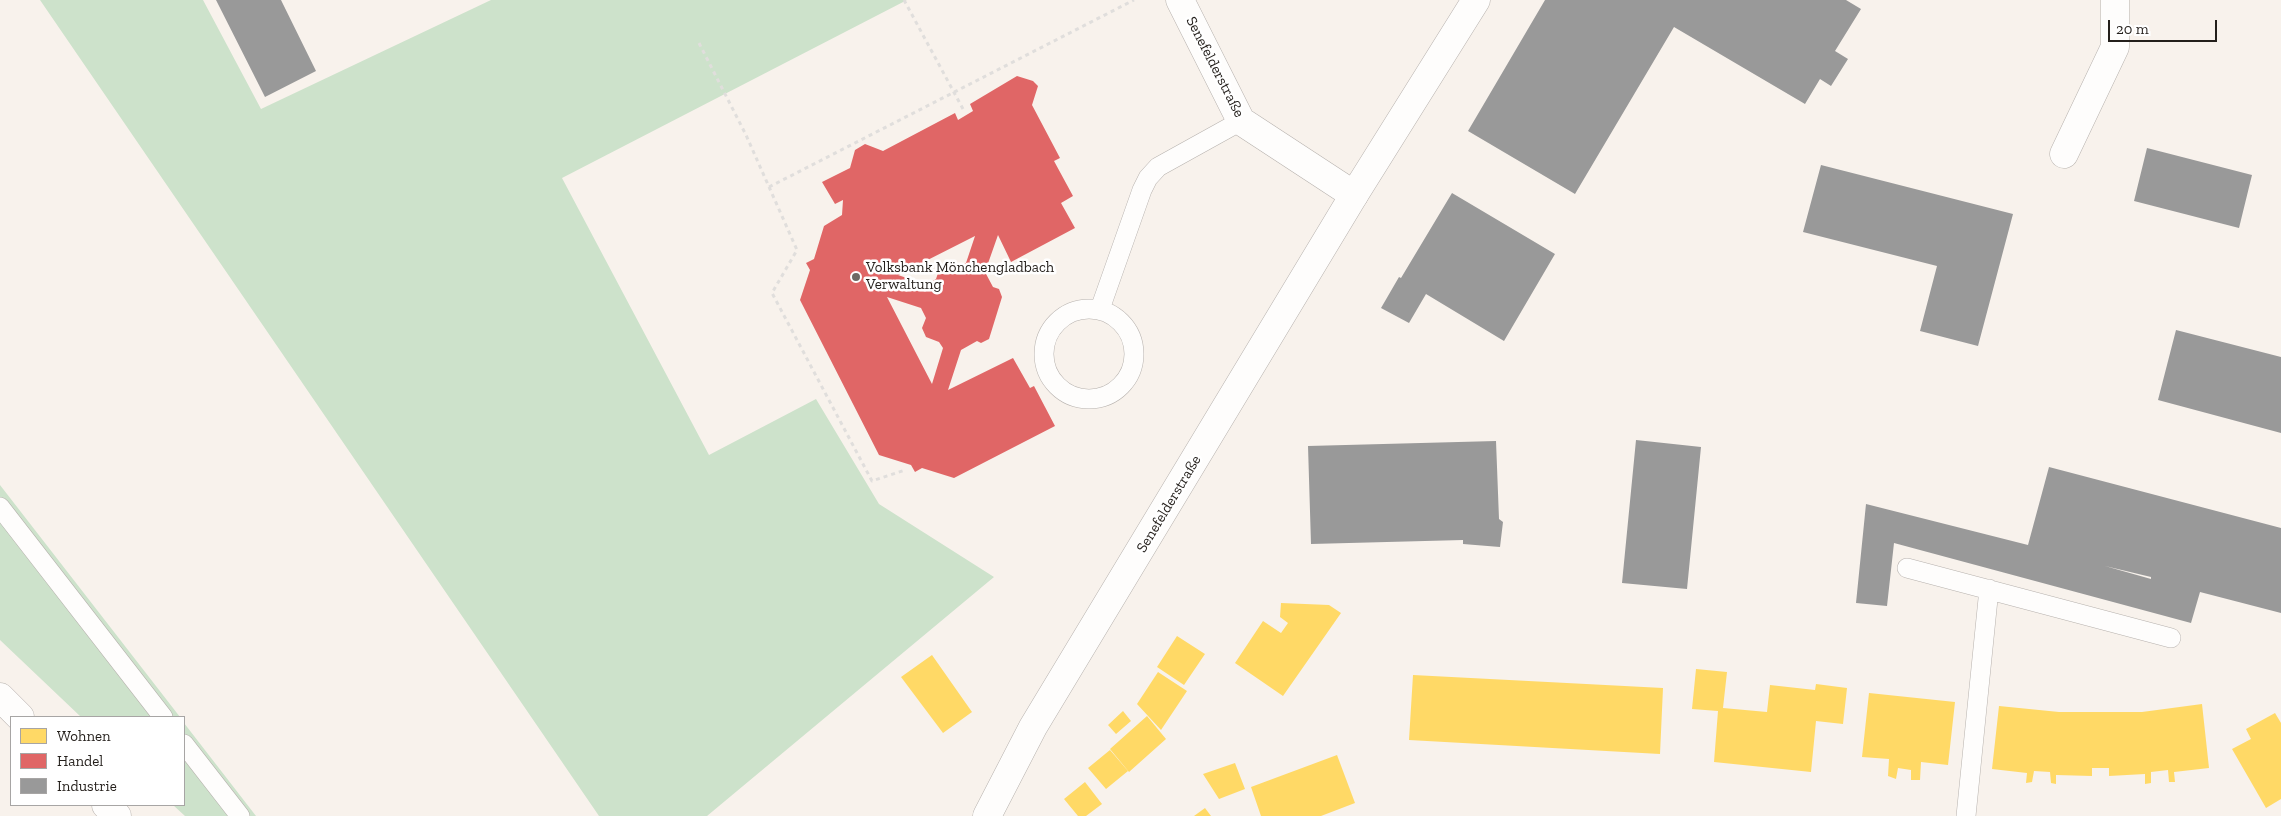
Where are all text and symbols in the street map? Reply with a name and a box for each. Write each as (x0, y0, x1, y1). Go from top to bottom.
scale bar (2111, 10, 2220, 42)
street label: Senefelderstraße (1182, 14, 1248, 120)
text: 20 m (2116, 20, 2149, 38)
place label: Volksbank Mönchengladbach Verwaltung (866, 259, 1054, 294)
marker: Volksbank Mönchengladbach Verwaltung (850, 271, 862, 283)
street label: Senefelderstraße (1133, 452, 1205, 556)
legend (10, 716, 185, 806)
text: Wohnen (57, 727, 111, 745)
text: Handel (57, 752, 103, 770)
text: Industrie (57, 777, 117, 795)

